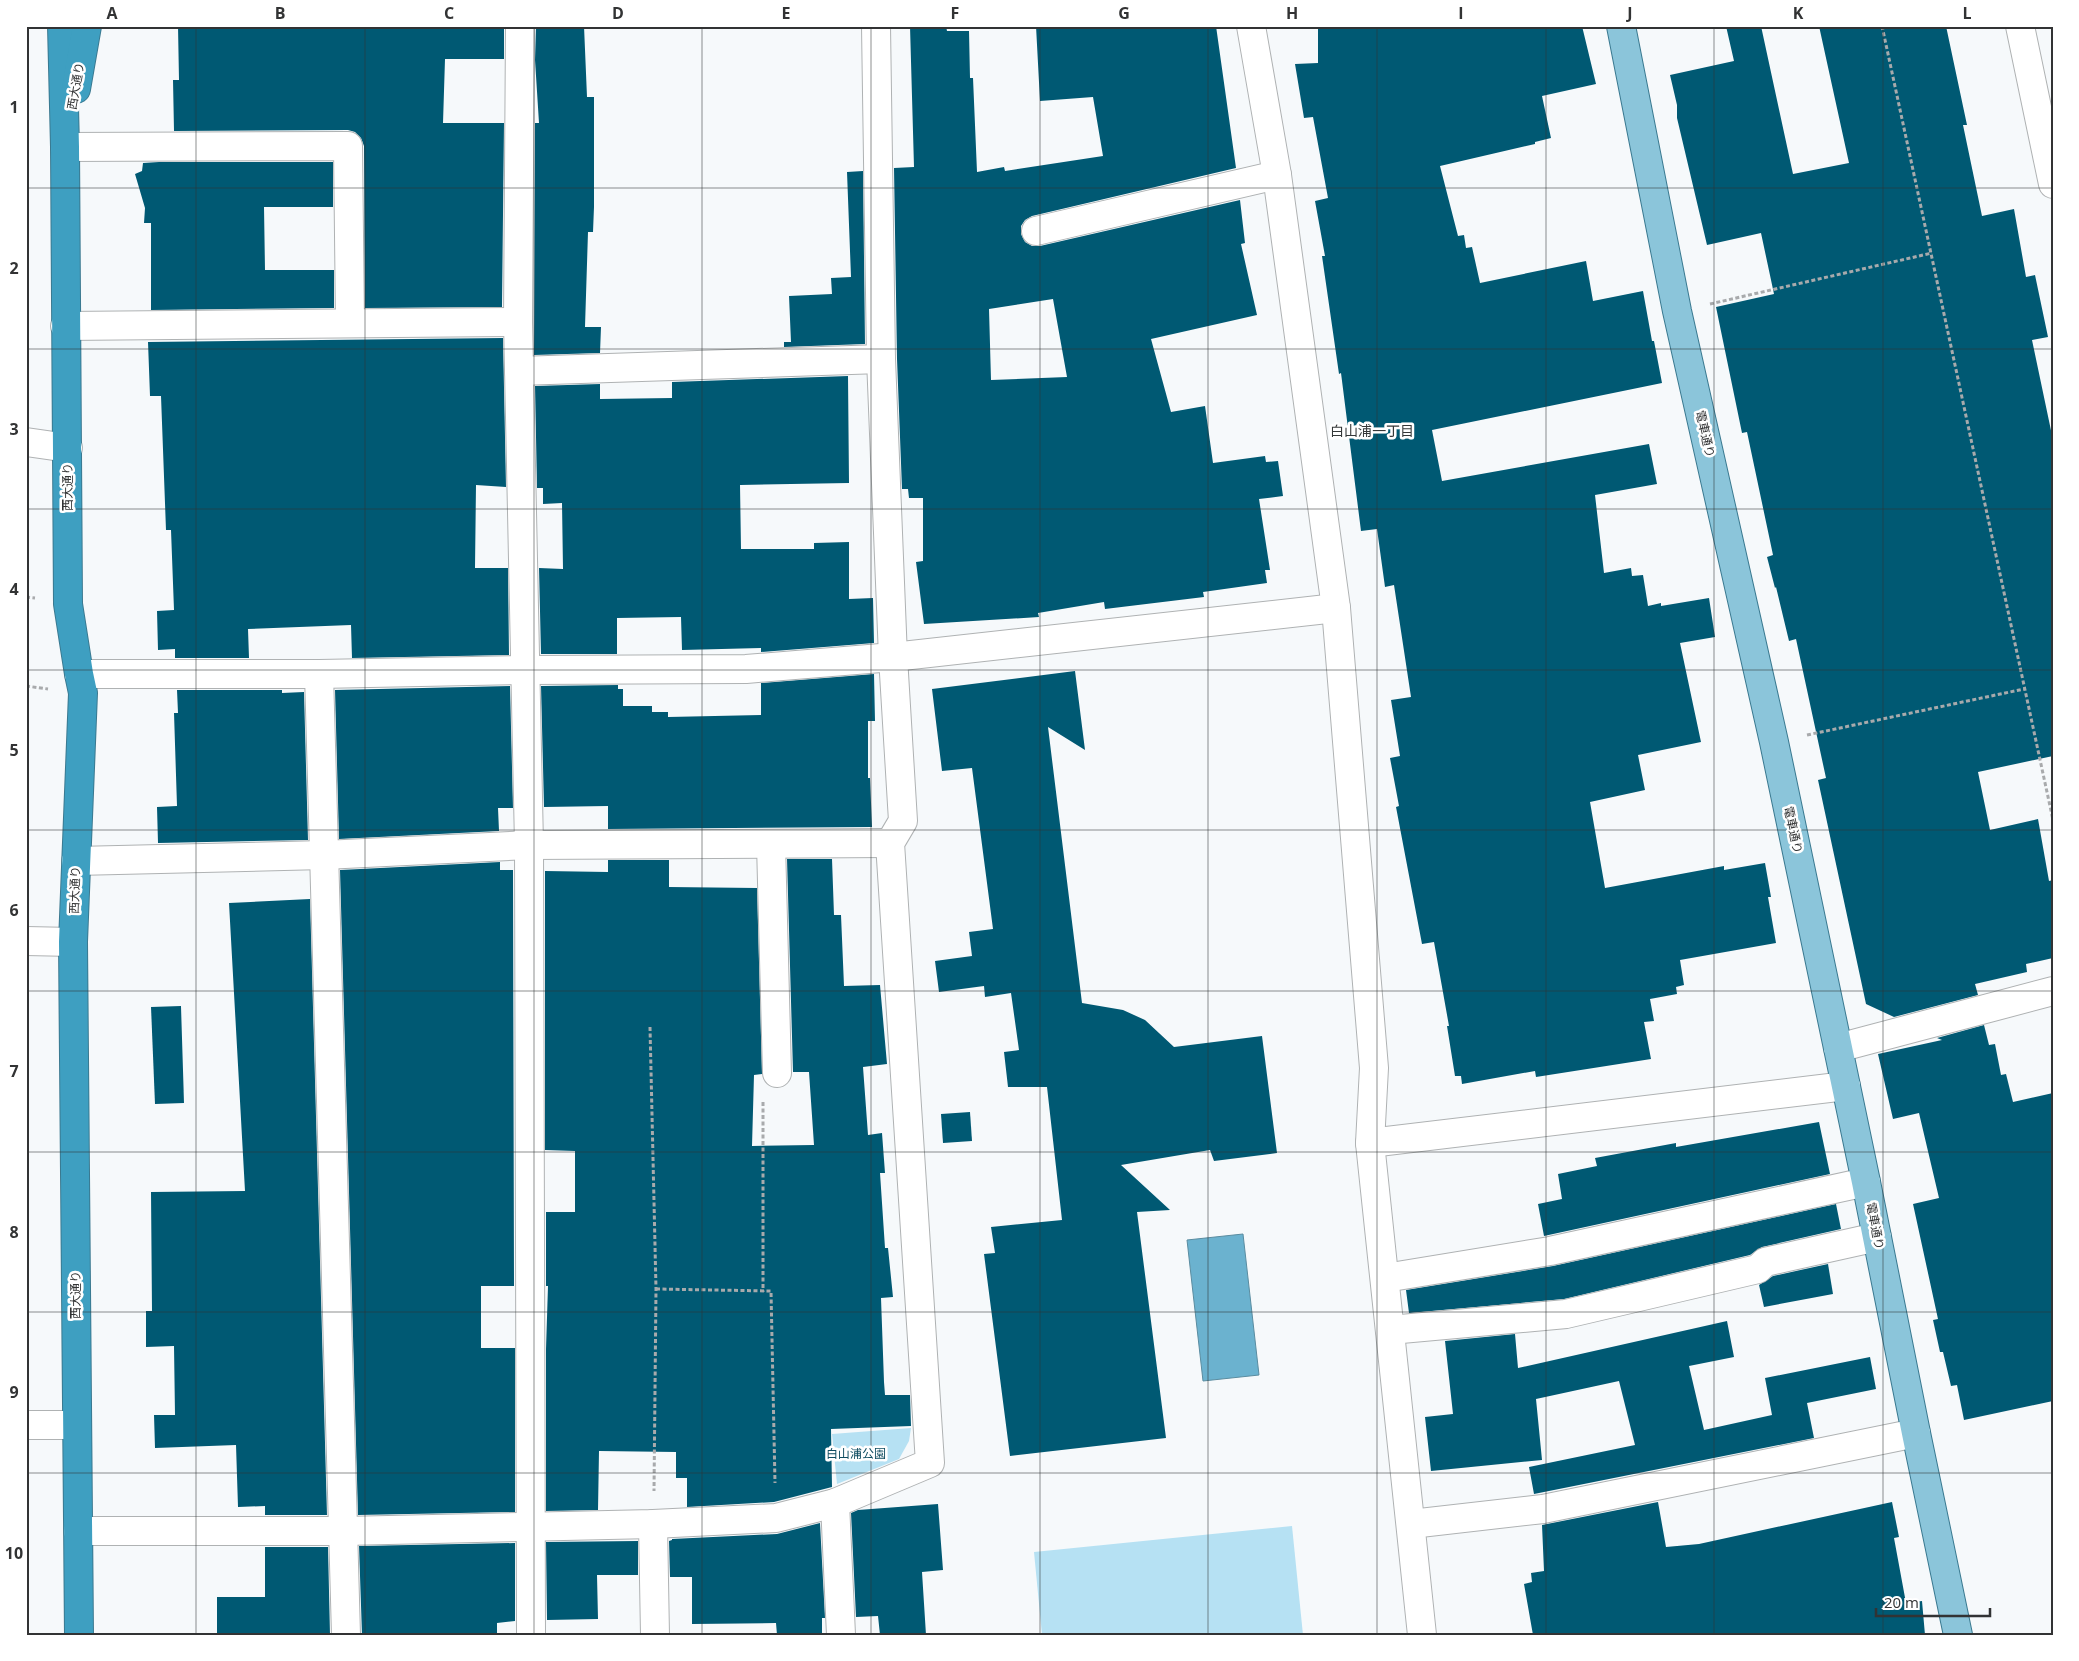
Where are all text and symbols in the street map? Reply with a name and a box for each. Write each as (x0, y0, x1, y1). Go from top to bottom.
text: A (106, 2, 118, 24)
text: B (275, 2, 285, 24)
text: C (444, 2, 454, 24)
text: D (612, 2, 624, 24)
text: E (782, 2, 791, 24)
text: F (951, 2, 959, 24)
text: G (1118, 2, 1130, 24)
text: H (1286, 2, 1298, 24)
text: I (1458, 2, 1464, 24)
text: J (1625, 2, 1633, 24)
text: K (1793, 2, 1804, 24)
text: L (1962, 2, 1972, 24)
street label: 西大通り (63, 61, 88, 111)
text: 1 (9, 96, 19, 118)
text: 2 (9, 257, 19, 279)
street label: 電車通り (1692, 409, 1719, 459)
text: 3 (9, 418, 19, 440)
district label: 白山浦一丁目 (1330, 421, 1414, 440)
street label: 西大通り (59, 463, 76, 511)
text: 4 (9, 578, 19, 600)
text: 5 (9, 739, 19, 761)
street label: 電車通り (1780, 805, 1807, 855)
street label: 西大通り (65, 866, 84, 914)
text: 6 (9, 899, 19, 921)
text: 7 (9, 1060, 19, 1082)
street label: 電車通り (1863, 1201, 1888, 1251)
text: 8 (9, 1221, 19, 1243)
street label: 西大通り (67, 1271, 84, 1319)
text: 9 (9, 1381, 19, 1403)
park label: 白山浦公園 (826, 1445, 886, 1462)
text: 10 (5, 1542, 23, 1564)
scale bar (1876, 1586, 1990, 1618)
text: 20 m (1884, 1592, 1919, 1612)

